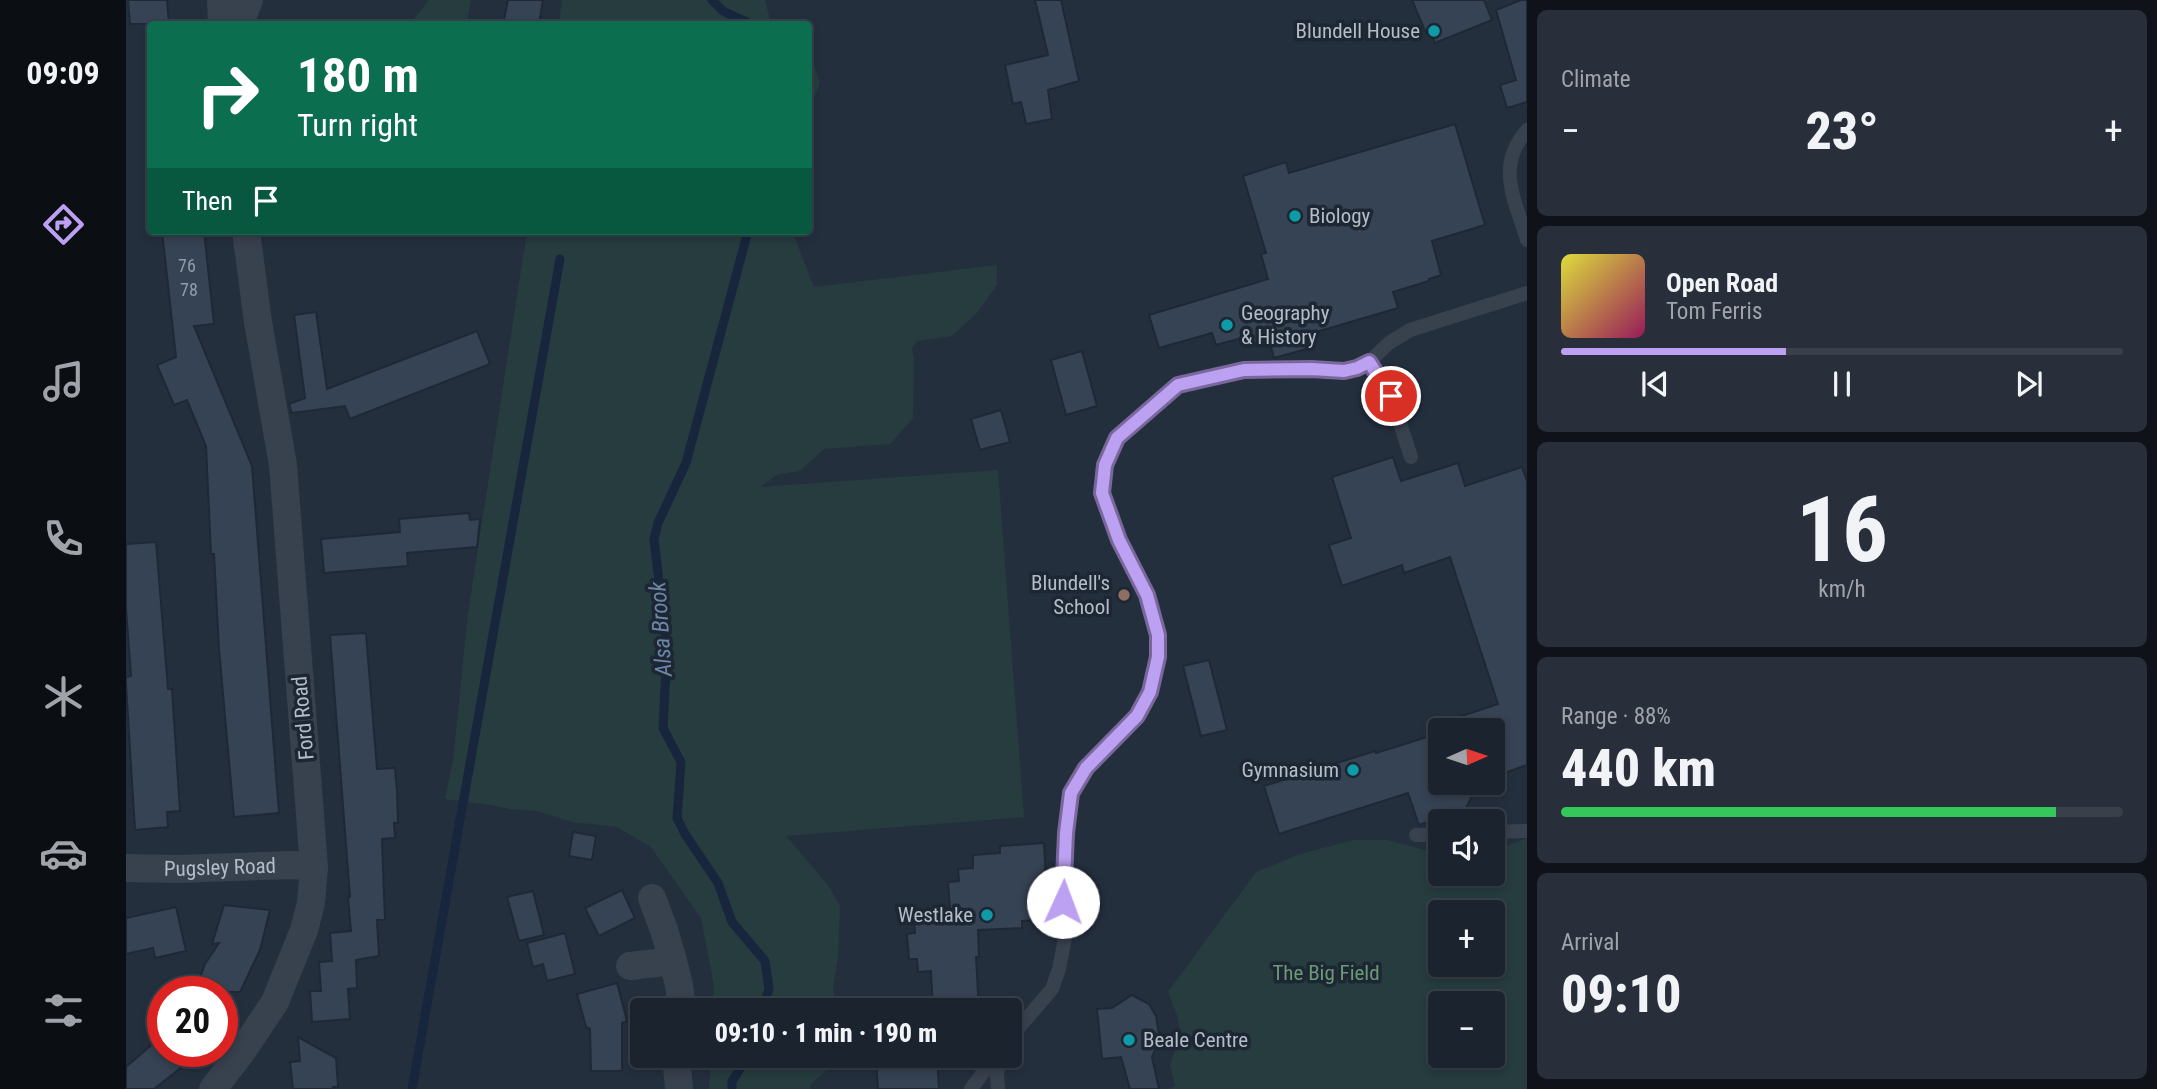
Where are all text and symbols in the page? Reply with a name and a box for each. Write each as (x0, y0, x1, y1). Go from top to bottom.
place label: Blundell House (1296, 19, 1420, 43)
marker: Blundell House (1426, 23, 1442, 39)
text: 180 m (297, 47, 419, 104)
icon: right (182, 49, 273, 140)
text: 09:09 (26, 54, 100, 92)
text: Climate (1561, 66, 1631, 93)
text: 23° (1805, 101, 1879, 162)
text: Turn right (297, 106, 418, 144)
text: − (1561, 109, 1580, 153)
text: + (2104, 109, 2123, 153)
icon: arrive (247, 182, 285, 220)
text: Then (182, 186, 233, 216)
icon: directions (39, 200, 88, 249)
place label: Biology (1309, 204, 1371, 228)
marker: Biology (1287, 208, 1303, 224)
house number: 76 (178, 255, 196, 276)
text: Open Road (1666, 268, 1778, 298)
house number: 78 (180, 279, 198, 300)
text: Tom Ferris (1666, 298, 1762, 325)
place label: Geography & History (1241, 301, 1330, 349)
marker: Geography & History (1219, 317, 1235, 333)
icon: music (39, 357, 88, 406)
icon: previous (1636, 365, 1674, 403)
icon: pause (1823, 365, 1861, 403)
icon: next (2010, 365, 2048, 403)
pin (1361, 366, 1421, 426)
icon: arrive (1372, 377, 1410, 415)
text: 16 (1796, 477, 1888, 583)
icon: phone (39, 514, 88, 563)
place label: Blundell's School (1031, 571, 1110, 619)
text: km/h (1818, 576, 1866, 603)
water label: Alsa Brook (644, 580, 678, 678)
marker: Blundell's School (1116, 587, 1132, 603)
icon: climate (39, 672, 88, 721)
street label: Ford Road (287, 675, 319, 761)
text: Range · 88% (1561, 703, 1671, 730)
north arrow (1428, 718, 1505, 794)
map controls (1428, 718, 1505, 1068)
text: 440 km (1561, 738, 1716, 799)
place label: Gymnasium (1241, 758, 1339, 782)
marker: Gymnasium (1345, 762, 1361, 778)
button: sound (1428, 809, 1505, 886)
icon: car (39, 829, 88, 878)
street label: Pugsley Road (164, 854, 276, 881)
position arrow (1026, 865, 1100, 939)
button: + (1428, 900, 1505, 977)
place label: Westlake (898, 903, 973, 927)
marker: Westlake (979, 907, 995, 923)
text: Arrival (1561, 929, 1620, 956)
park label: The Big Field (1272, 961, 1380, 985)
text: 09:10 (1561, 964, 1681, 1025)
speed limit sign: 20 (147, 976, 238, 1067)
icon: filters (39, 986, 88, 1035)
button: − (1428, 991, 1505, 1068)
text: 09:10 · 1 min · 190 m (715, 1018, 937, 1048)
place label: Beale Centre (1143, 1028, 1248, 1052)
marker: Beale Centre (1121, 1032, 1137, 1048)

